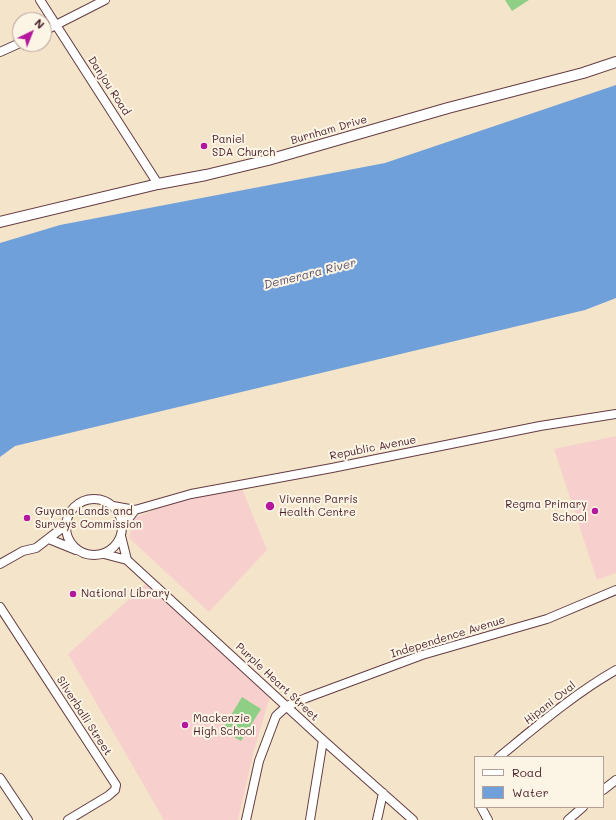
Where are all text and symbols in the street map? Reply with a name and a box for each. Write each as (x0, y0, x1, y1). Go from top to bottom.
north arrow (12, 12, 52, 52)
text: N (32, 15, 48, 32)
street label: Danjou Road (85, 54, 133, 118)
street label: Burnham Drive (289, 113, 369, 147)
place label: Paniel SDA Church (212, 133, 275, 159)
marker: Paniel SDA Church (199, 141, 209, 151)
water label: Demerara River (262, 256, 358, 292)
street label: Republic Avenue (329, 433, 417, 463)
place label: Vivenne Parris Health Centre (279, 493, 358, 519)
place label: Regma Primary School (505, 498, 587, 524)
marker: Vivenne Parris Health Centre (264, 500, 276, 512)
place label: Guyana Lands and Surveys Commission (35, 505, 142, 531)
marker: Regma Primary School (590, 506, 600, 516)
marker: Guyana Lands and Surveys Commission (22, 513, 32, 523)
place label: National Library (81, 587, 170, 601)
marker: National Library (68, 589, 78, 599)
street label: Independence Avenue (389, 613, 507, 661)
street label: Purple Heart Street (233, 640, 321, 724)
street label: Silverballi Street (53, 674, 115, 758)
street label: Hipani Oval (522, 679, 578, 727)
place label: Mackenzie High School (193, 712, 255, 738)
marker: Mackenzie High School (180, 720, 190, 730)
legend (474, 756, 604, 808)
text: Road (512, 764, 542, 780)
text: Water (512, 784, 549, 800)

